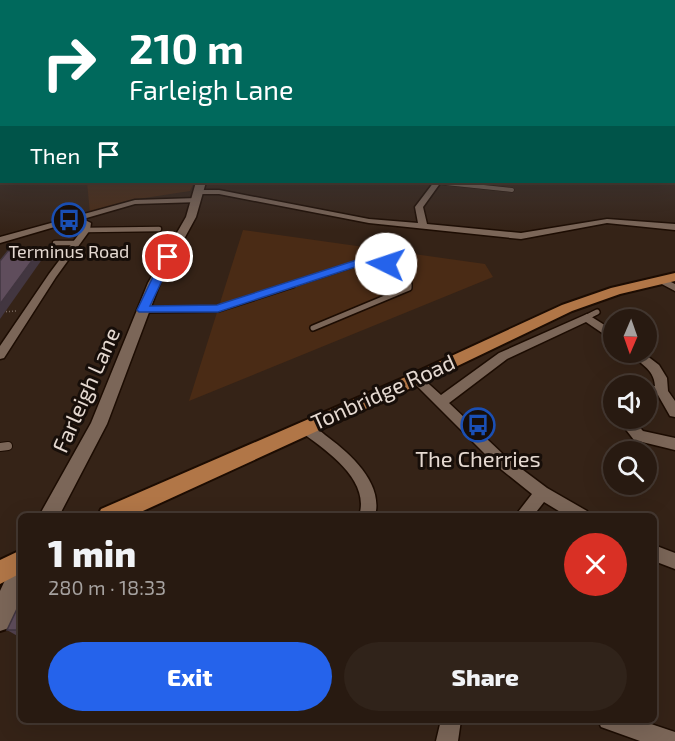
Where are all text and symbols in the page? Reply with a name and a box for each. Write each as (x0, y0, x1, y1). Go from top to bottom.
text: 210 m (129, 22, 244, 72)
icon: right (30, 24, 108, 102)
text: Farleigh Lane (129, 73, 293, 105)
icon: arrive (92, 138, 125, 171)
text: Then (30, 142, 80, 168)
bus stop icon: Terminus Road (51, 202, 87, 238)
pin (142, 231, 193, 282)
position arrow (354, 232, 418, 296)
place label: Terminus Road (9, 240, 129, 262)
icon: arrive (151, 240, 184, 273)
north arrow (603, 309, 657, 363)
map controls (603, 309, 657, 495)
street label: Farleigh Lane (46, 323, 124, 456)
street label: Tonbridge Road (307, 348, 459, 434)
button: sound (603, 375, 657, 429)
bus stop icon: The Cherries (460, 407, 496, 443)
button: search (603, 441, 657, 495)
place label: The Cherries (415, 445, 541, 471)
text: 1 min (48, 531, 136, 574)
button: close (564, 533, 627, 596)
text: 280 m · 18:33 (48, 575, 166, 599)
button: Exit (48, 642, 332, 711)
button: Share (344, 642, 627, 711)

